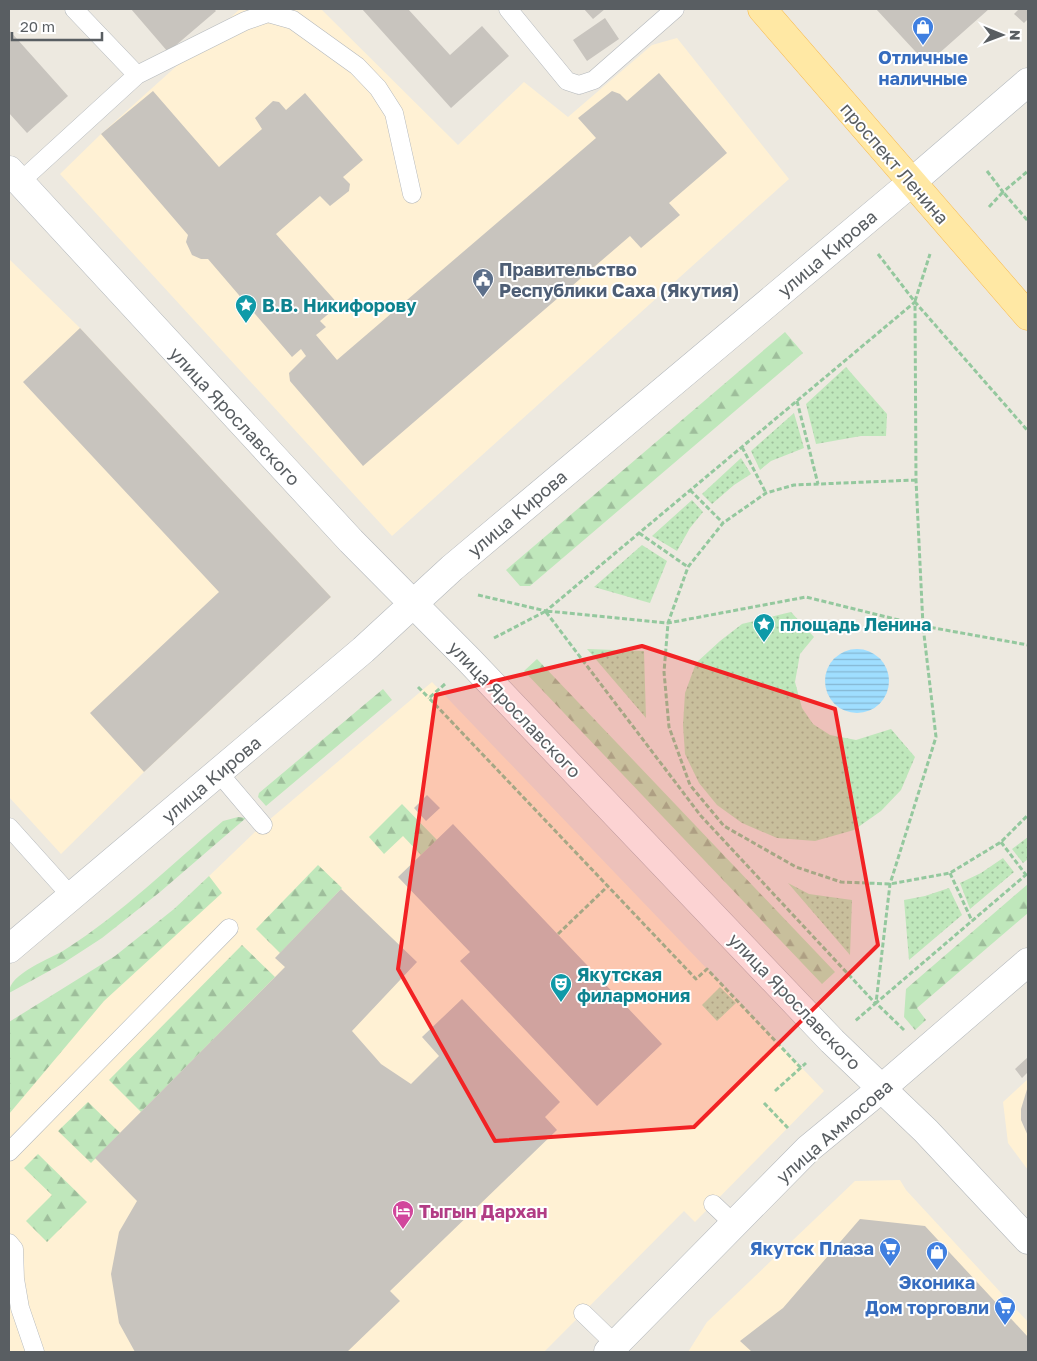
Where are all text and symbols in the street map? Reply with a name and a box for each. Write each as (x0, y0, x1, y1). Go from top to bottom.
scale bar (12, 10, 102, 42)
north arrow (977, 10, 1027, 60)
shop icon: Отличные наличные (911, 15, 935, 46)
text: 20 m (20, 17, 55, 35)
text: N (1007, 30, 1024, 41)
place label: Отличные наличные (878, 46, 968, 89)
street label: проспект Ленина (836, 98, 954, 228)
street label: улица Кирова (773, 205, 881, 301)
place label: Правительство Республики Саха (Якутия) (499, 258, 739, 301)
public building icon: Правительство Республики Саха (Якутия) (471, 267, 495, 298)
place icon: В.В. Никифорову (234, 293, 258, 324)
place label: В.В. Никифорову (262, 294, 417, 316)
street label: улица Ярославского (165, 342, 305, 490)
street label: улица Кирова (463, 465, 571, 561)
place icon: площадь Ленина (752, 612, 776, 643)
place label: площадь Ленина (780, 613, 931, 635)
street label: улица Ярославского (444, 636, 586, 782)
street label: улица Кирова (157, 731, 265, 827)
street label: улица Ярославского (724, 928, 866, 1074)
place label: Якутская филармония (577, 963, 690, 1006)
theatre icon: Якутская филармония (549, 972, 573, 1003)
street label: улица Аммосова (771, 1074, 897, 1188)
hotel icon: Тыгын Дархан (391, 1199, 415, 1230)
place label: Тыгын Дархан (419, 1200, 547, 1222)
supermarket icon: Якутск Плаза (878, 1236, 902, 1267)
place label: Якутск Плаза (750, 1237, 874, 1259)
shop icon: Эконика (925, 1240, 949, 1271)
place label: Эконика (899, 1271, 975, 1293)
supermarket icon: Дом торговли (993, 1295, 1017, 1326)
place label: Дом торговли (865, 1296, 989, 1318)

